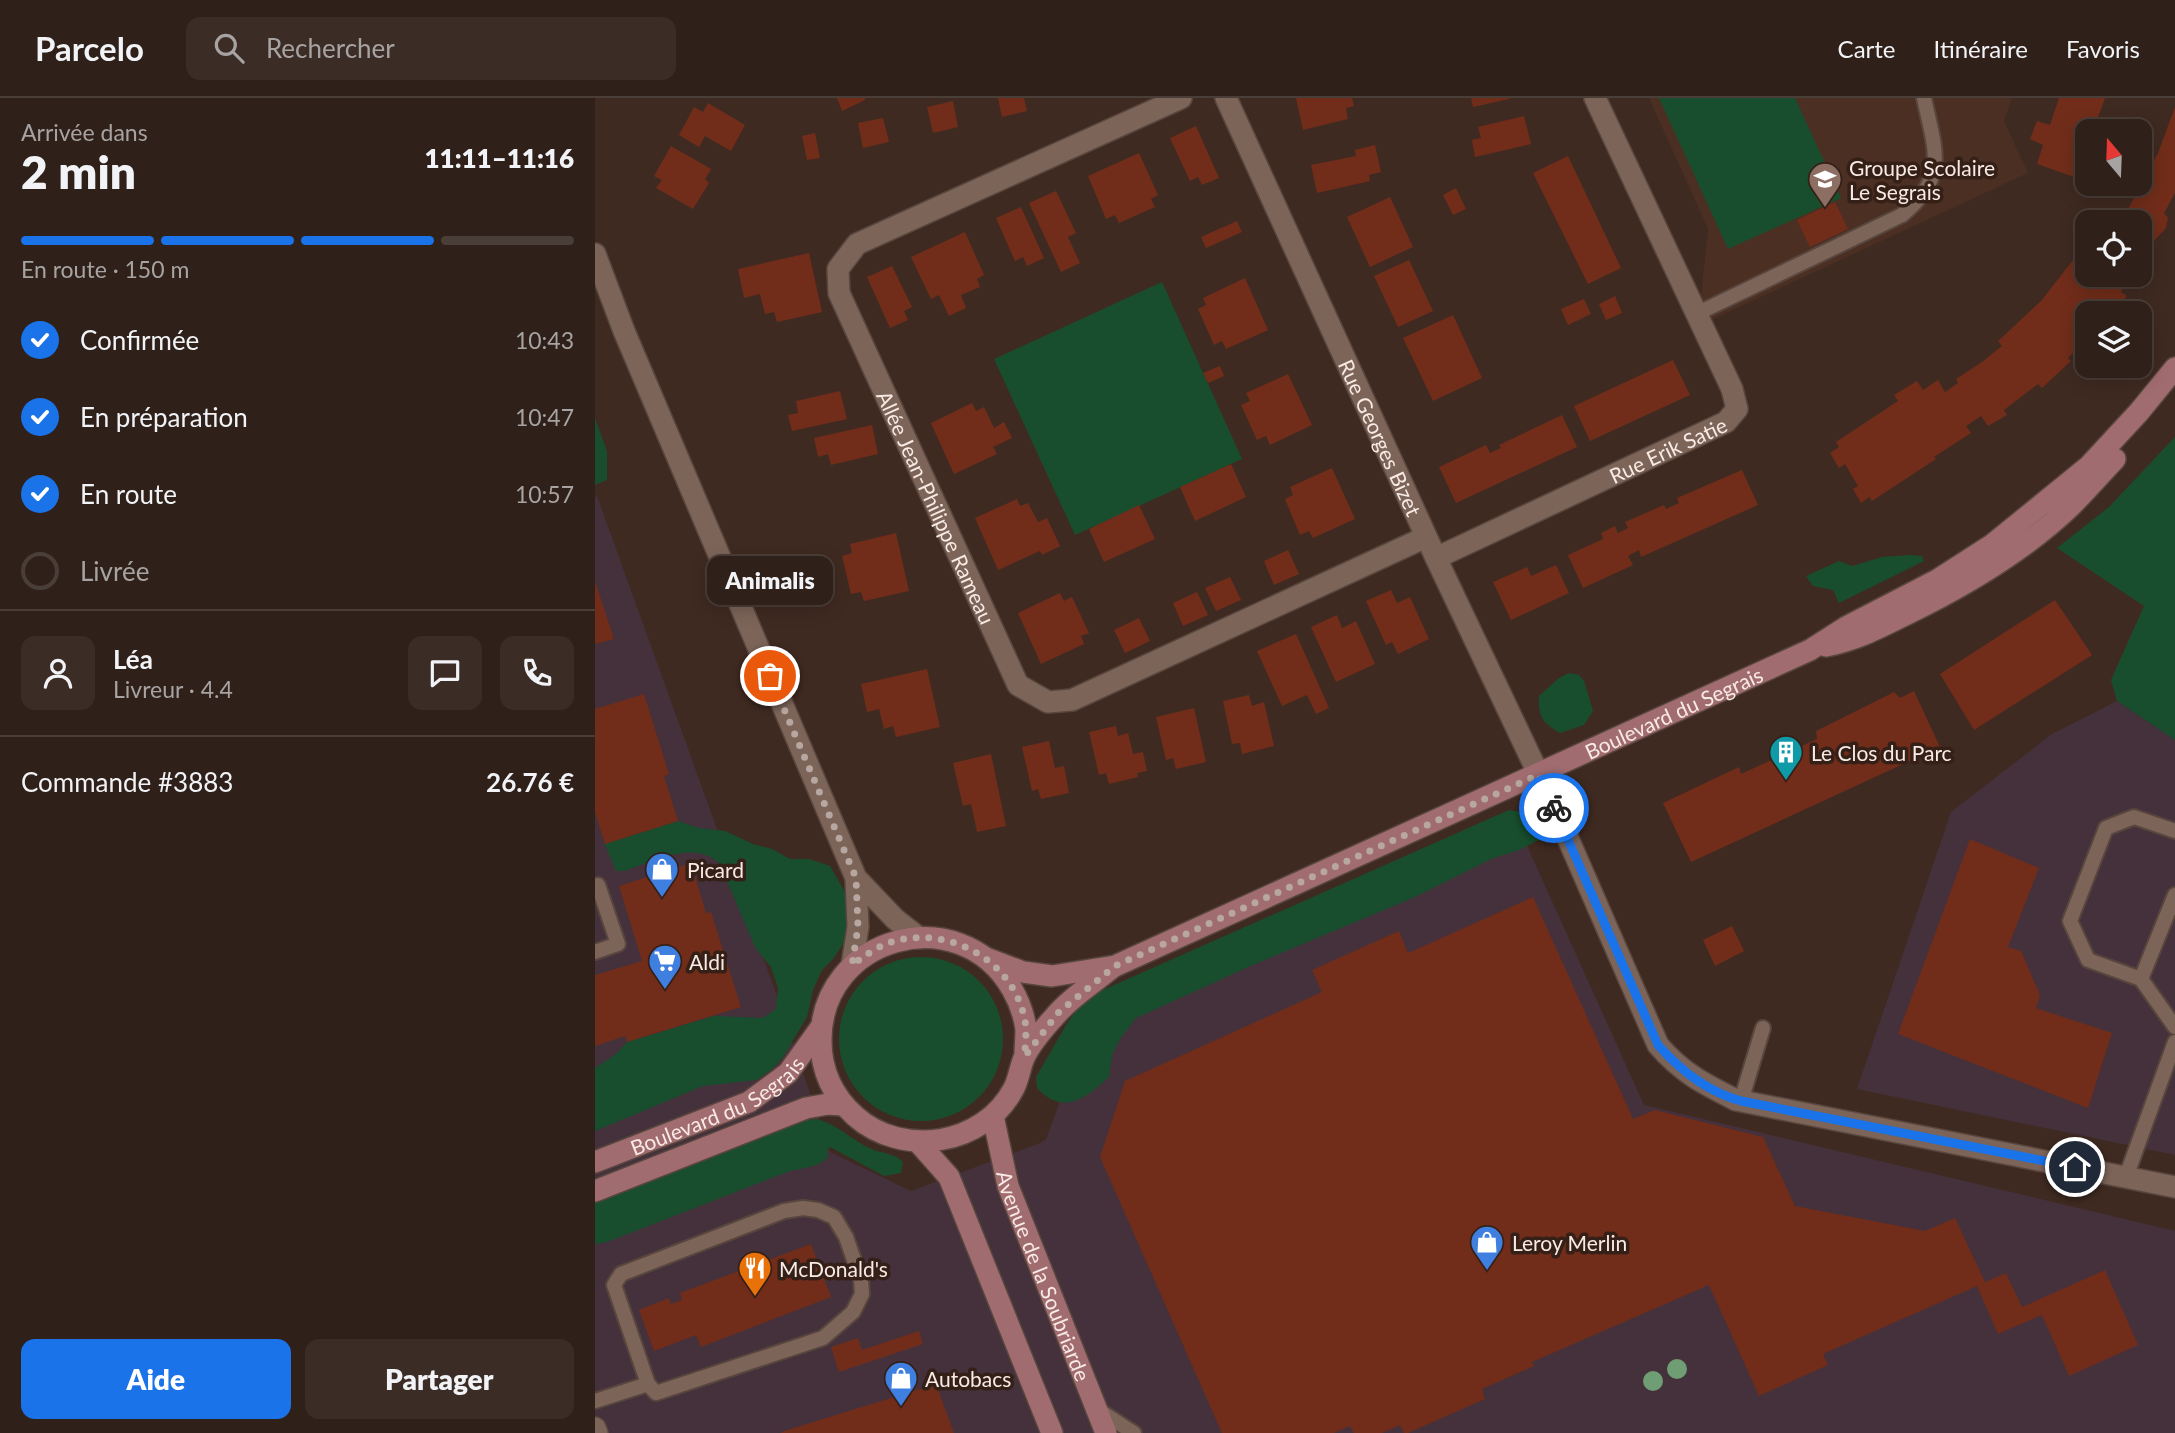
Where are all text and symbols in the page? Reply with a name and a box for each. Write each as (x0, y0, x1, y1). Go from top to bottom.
search box (186, 17, 676, 80)
text: Parcelo (35, 28, 144, 68)
icon: search (210, 29, 248, 67)
text: Rechercher (266, 32, 395, 64)
text: Carte (1838, 34, 1896, 63)
text: Itinéraire (1934, 34, 2028, 63)
text: Favoris (2066, 34, 2140, 63)
text: Arrivée dans (21, 118, 148, 146)
north arrow (2075, 119, 2153, 196)
map controls (2075, 119, 2152, 378)
text: 11:11–11:16 (424, 142, 574, 174)
text: 2 min (21, 144, 136, 199)
place label: Groupe Scolaire Le Segrais (1849, 155, 1995, 204)
school or university icon: Groupe Scolaire Le Segrais (1806, 160, 1844, 209)
button: locate (2075, 210, 2152, 287)
text: En route · 150 m (21, 255, 189, 283)
button: layers (2075, 301, 2152, 378)
icon: check (21, 321, 59, 359)
text: Confirmée (80, 324, 199, 356)
text: 10:43 (515, 326, 574, 354)
street label: Rue Georges Bizet (1334, 355, 1428, 520)
street label: Allée Jean-Philippe Rameau (873, 386, 1001, 628)
icon: check (21, 398, 59, 436)
text: En préparation (80, 401, 248, 433)
text: 10:47 (515, 403, 574, 431)
street label: Rue Erik Satie (1605, 411, 1731, 488)
icon: check (21, 475, 59, 513)
text: En route (80, 478, 177, 510)
text: 10:57 (515, 480, 574, 508)
text: Livrée (80, 555, 149, 587)
callout: Animalis (707, 557, 833, 606)
text: Animalis (725, 566, 815, 594)
button: person (21, 636, 95, 710)
button: chat (408, 636, 482, 710)
button: phone (500, 636, 574, 710)
text: Léa (113, 643, 153, 675)
pin (740, 646, 800, 706)
icon: bag (751, 657, 789, 695)
street label: Boulevard du Segrais (1581, 661, 1766, 763)
text: Livreur · 4.4 (113, 675, 233, 703)
building icon: Le Clos du Parc (1767, 733, 1805, 782)
place label: Le Clos du Parc (1811, 740, 1952, 765)
text: Commande #3883 (21, 766, 233, 798)
text: 26.76 € (486, 766, 574, 798)
courier (1519, 773, 1589, 843)
icon: bike (1535, 789, 1573, 827)
shop icon: Picard (643, 850, 681, 899)
place label: Picard (687, 857, 744, 882)
supermarket icon: Aldi (646, 942, 684, 991)
place label: Aldi (689, 949, 725, 974)
street label: Boulevard du Segrais (627, 1052, 808, 1160)
pin (2045, 1137, 2105, 1197)
icon: home (2056, 1148, 2094, 1186)
street label: Avenue de la Soubriarde (993, 1168, 1096, 1384)
shop icon: Leroy Merlin (1468, 1223, 1506, 1272)
place label: Leroy Merlin (1512, 1230, 1627, 1255)
restaurant icon: McDonald's (736, 1249, 774, 1298)
place label: McDonald's (779, 1256, 888, 1281)
button: Aide (21, 1339, 291, 1419)
button: Partager (305, 1339, 574, 1419)
shop icon: Autobacs (882, 1359, 920, 1408)
place label: Autobacs (925, 1366, 1011, 1391)

